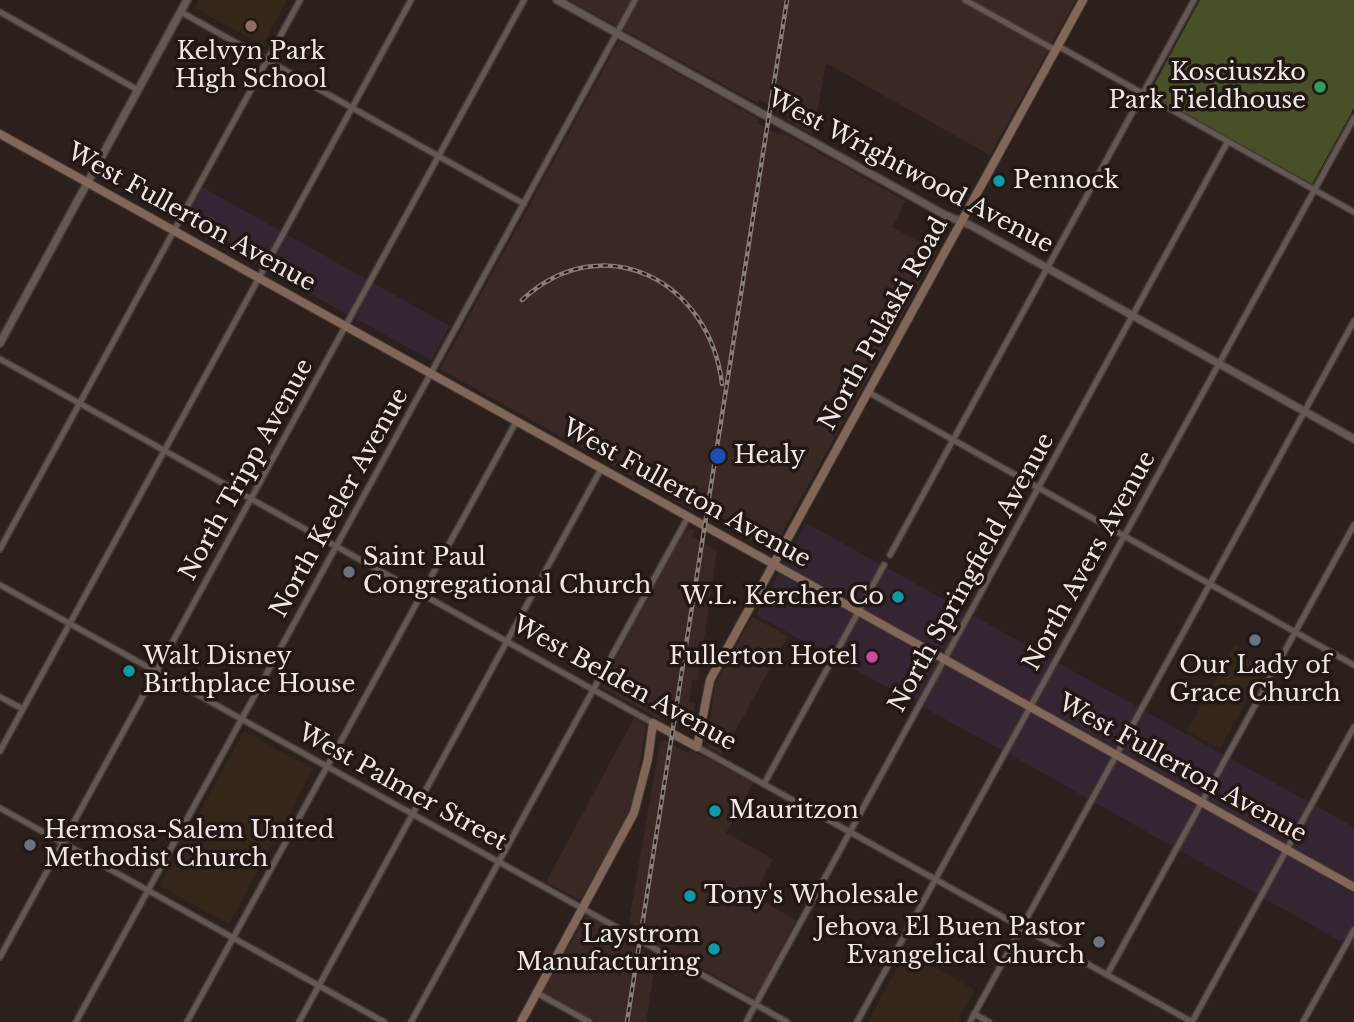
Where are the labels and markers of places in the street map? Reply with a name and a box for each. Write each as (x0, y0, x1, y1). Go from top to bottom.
marker: Kelvyn Park High School (243, 18, 259, 34)
place label: Kelvyn Park High School (175, 38, 327, 94)
place label: Kosciuszko Park Fieldhouse (1108, 59, 1306, 115)
marker: Kosciuszko Park Fieldhouse (1312, 79, 1328, 95)
place label: Pennock (1013, 167, 1119, 195)
marker: Pennock (991, 173, 1007, 189)
place label: Healy (734, 442, 806, 470)
marker: Healy (708, 446, 728, 466)
place label: Saint Paul Congregational Church (363, 544, 651, 600)
marker: Saint Paul Congregational Church (341, 564, 357, 580)
place label: W.L. Kercher Co (681, 583, 884, 611)
marker: W.L. Kercher Co (890, 589, 906, 605)
marker: Our Lady of Grace Church (1247, 632, 1263, 648)
place label: Walt Disney Birthplace House (143, 643, 355, 699)
place label: Fullerton Hotel (669, 643, 858, 671)
marker: Fullerton Hotel (864, 649, 880, 665)
place label: Our Lady of Grace Church (1169, 652, 1341, 708)
marker: Walt Disney Birthplace House (121, 663, 137, 679)
place label: Mauritzon (729, 797, 859, 825)
marker: Mauritzon (707, 803, 723, 819)
place label: Hermosa-Salem United Methodist Church (44, 817, 334, 873)
marker: Hermosa-Salem United Methodist Church (22, 837, 38, 853)
place label: Tony's Wholesale (704, 882, 919, 910)
marker: Tony's Wholesale (682, 888, 698, 904)
place label: Jehova El Buen Pastor Evangelical Church (816, 914, 1085, 970)
place label: Laystrom Manufacturing (516, 921, 700, 977)
marker: Jehova El Buen Pastor Evangelical Church (1091, 934, 1107, 950)
marker: Laystrom Manufacturing (706, 941, 722, 957)

